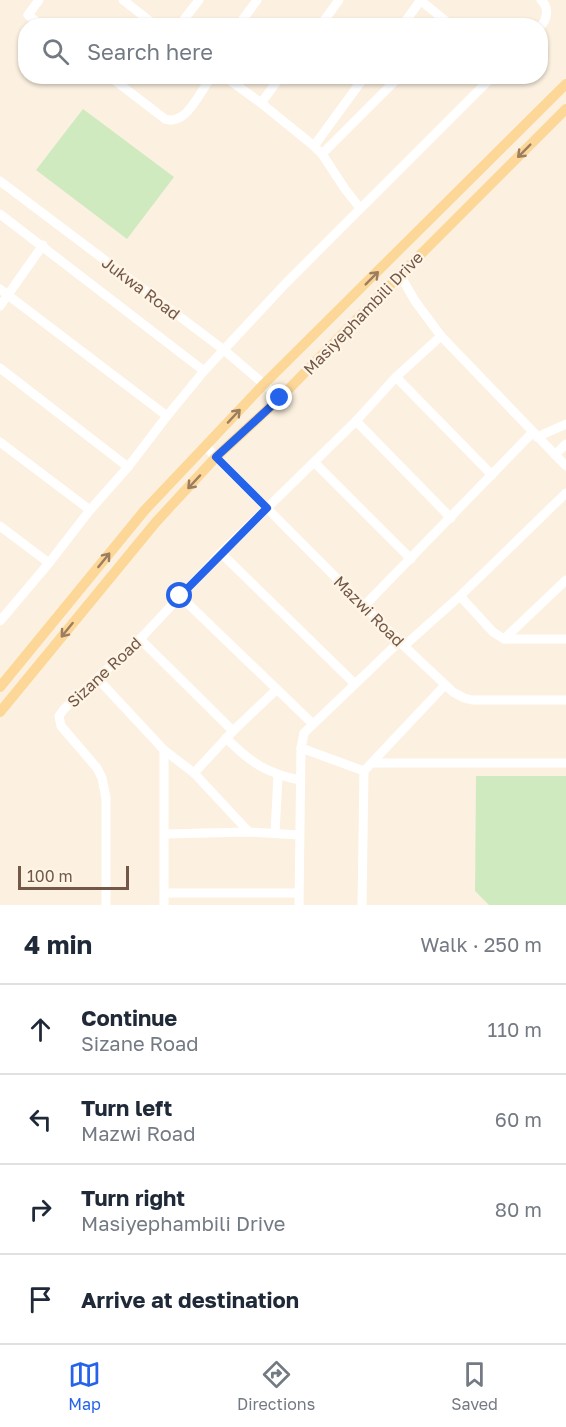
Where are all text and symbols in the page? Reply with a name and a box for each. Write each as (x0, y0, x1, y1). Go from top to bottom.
search box (18, 18, 548, 84)
icon: search (39, 35, 72, 68)
text: Search here (87, 38, 213, 65)
one-way arrow (517, 143, 532, 158)
street label: Masiyephambili Drive (299, 247, 427, 379)
street label: Jukwa Road (98, 252, 184, 324)
one-way arrow (365, 270, 380, 285)
route end (266, 384, 292, 410)
one-way arrow (227, 408, 242, 423)
one-way arrow (187, 474, 201, 489)
one-way arrow (97, 552, 110, 568)
street label: Mazwi Road (330, 572, 408, 650)
route start (166, 582, 192, 608)
one-way arrow (61, 622, 74, 638)
street label: Sizane Road (63, 633, 145, 711)
scale bar (18, 863, 129, 890)
text: 100 m (27, 866, 73, 886)
text: 4 min (24, 929, 92, 960)
text: Walk · 250 m (420, 932, 542, 956)
text: Continue (81, 1004, 177, 1031)
icon: ahead (24, 1013, 57, 1046)
text: 110 m (488, 1017, 542, 1041)
text: Sizane Road (81, 1031, 199, 1055)
text: Turn left (81, 1094, 172, 1121)
icon: left (24, 1103, 57, 1136)
text: 60 m (495, 1107, 542, 1131)
text: Mazwi Road (81, 1121, 195, 1145)
text: Turn right (81, 1184, 185, 1211)
icon: right (24, 1193, 57, 1226)
text: 80 m (495, 1197, 542, 1221)
text: Masiyephambili Drive (81, 1211, 285, 1235)
icon: arrive (24, 1283, 57, 1316)
text: Arrive at destination (81, 1286, 299, 1313)
tab: Map (68, 1358, 101, 1414)
tab: Directions (237, 1358, 315, 1414)
tab: Saved (451, 1358, 498, 1414)

